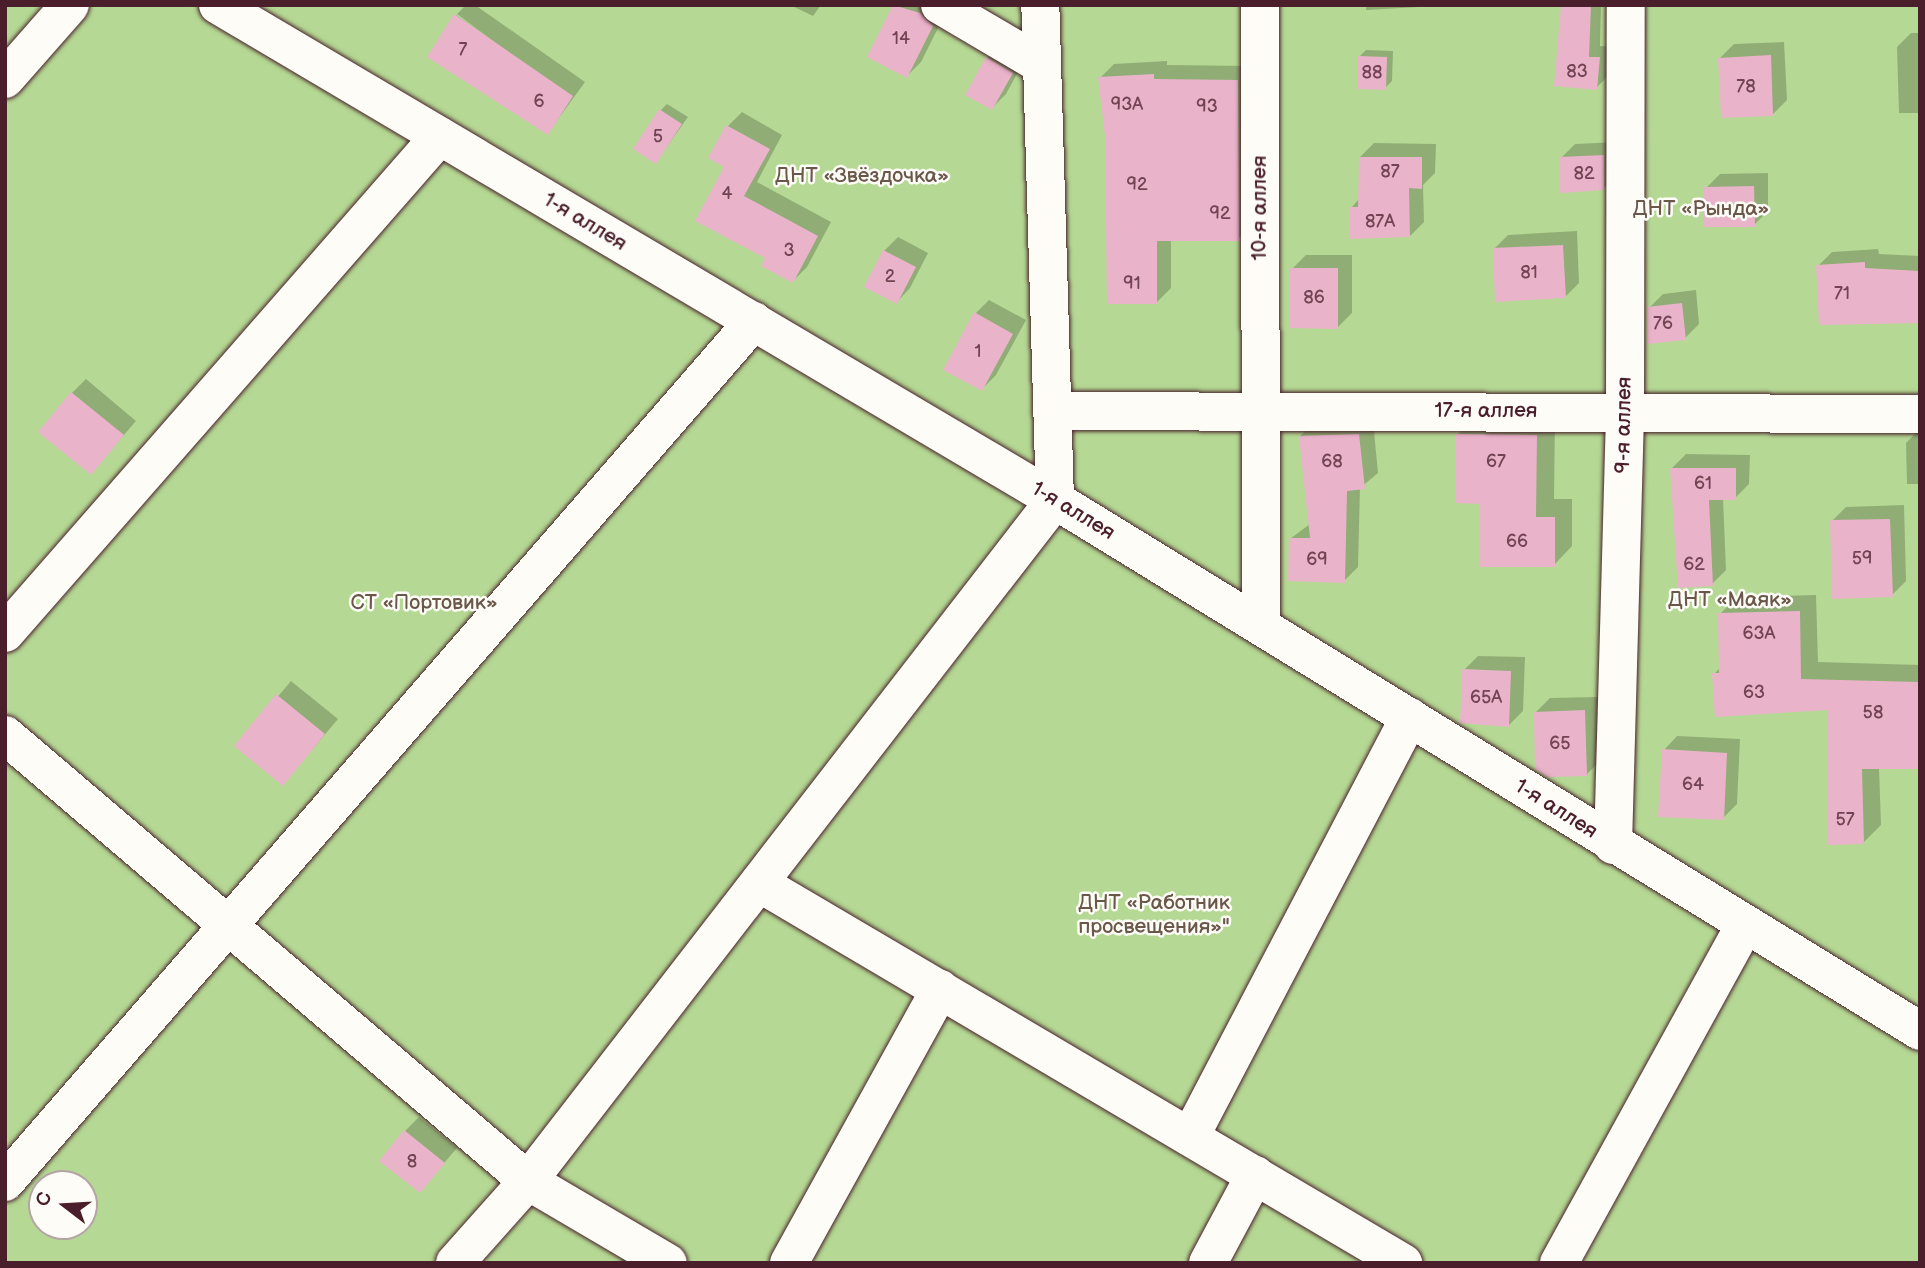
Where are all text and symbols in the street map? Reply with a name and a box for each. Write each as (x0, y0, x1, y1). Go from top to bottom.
house number: 14 (892, 28, 910, 50)
house number: 7 (459, 39, 467, 61)
house number: 83 (1566, 61, 1588, 83)
house number: 88 (1362, 62, 1382, 84)
house number: 78 (1736, 76, 1756, 98)
house number: 6 (534, 91, 544, 113)
house number: 93А (1111, 94, 1143, 116)
house number: 93 (1196, 96, 1218, 118)
house number: 5 (653, 126, 663, 148)
street label: 10-я аллея (1247, 155, 1273, 261)
house number: 87 (1380, 161, 1400, 183)
park label: ДНТ «Звёздочка» (775, 163, 949, 189)
house number: 82 (1573, 163, 1595, 185)
house number: 92 (1126, 174, 1148, 196)
house number: 4 (722, 183, 732, 205)
street label: 1-я аллея (539, 187, 631, 257)
park label: ДНТ «Рында» (1633, 196, 1769, 222)
house number: 92 (1209, 203, 1231, 225)
house number: 87А (1365, 211, 1395, 233)
house number: 3 (783, 240, 795, 262)
house number: 81 (1520, 262, 1538, 284)
house number: 2 (885, 266, 895, 288)
house number: 91 (1123, 273, 1141, 295)
house number: 71 (1834, 283, 1850, 305)
house number: 86 (1303, 287, 1325, 309)
house number: 76 (1653, 313, 1673, 335)
house number: 1 (975, 341, 981, 363)
street label: 9-я аллея (1611, 376, 1637, 474)
street label: 17-я аллея (1434, 398, 1538, 424)
house number: 68 (1321, 451, 1343, 473)
house number: 67 (1486, 451, 1506, 473)
house number: 61 (1694, 473, 1712, 495)
street label: 1-я аллея (1027, 476, 1119, 546)
house number: 66 (1506, 531, 1528, 553)
house number: 59 (1852, 548, 1872, 570)
house number: 69 (1306, 549, 1328, 571)
house number: 62 (1683, 554, 1705, 576)
park label: ДНТ «Маяк» (1668, 587, 1792, 613)
park label: СТ «Портовик» (350, 590, 498, 616)
house number: 63А (1743, 623, 1775, 645)
house number: 63 (1743, 682, 1765, 704)
house number: 65А (1470, 687, 1502, 709)
house number: 58 (1863, 702, 1883, 724)
house number: 65 (1549, 733, 1571, 755)
street label: 1-я аллея (1510, 774, 1602, 844)
house number: 64 (1682, 774, 1704, 796)
house number: 57 (1835, 809, 1855, 831)
park label: ДНТ «Работник просвещения»" (1078, 890, 1230, 940)
house number: 8 (407, 1151, 417, 1173)
north arrow (28, 1170, 98, 1240)
text: С (31, 1190, 57, 1209)

